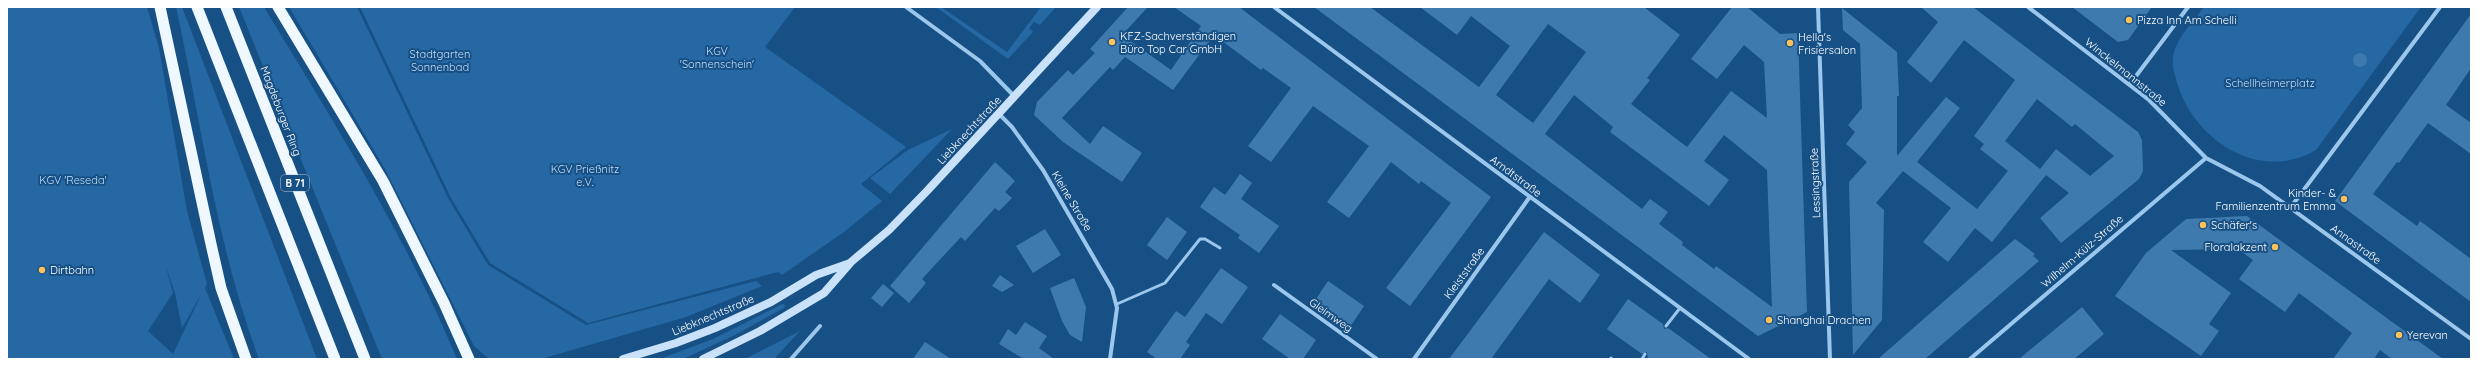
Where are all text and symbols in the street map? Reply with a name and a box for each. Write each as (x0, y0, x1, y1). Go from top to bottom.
place label: Pizza Inn Am Schelli (2137, 13, 2237, 27)
marker: Pizza Inn Am Schelli (2124, 15, 2134, 25)
place label: KFZ-Sachverständigen Büro Top Car GmbH (1120, 29, 1236, 56)
place label: Hella's Frisiersalon (1798, 30, 1856, 57)
street label: Winckelmannstraße (2082, 35, 2170, 109)
marker: KFZ-Sachverständigen Büro Top Car GmbH (1107, 37, 1117, 47)
marker: Hella's Frisiersalon (1785, 38, 1795, 48)
park label: KGV 'Sonnenschein' (680, 44, 754, 71)
park label: Stadtgarten Sonnenbad (410, 47, 470, 74)
street label: Magdeburger Ring (257, 64, 305, 158)
park label: Schellheimerplatz (2225, 76, 2315, 90)
street label: Liebknechtstraße (934, 93, 1004, 167)
street label: Lessingstraße (1807, 148, 1823, 218)
street label: Arndtstraße (1487, 152, 1545, 200)
park label: KGV Prießnitz e.V. (551, 162, 619, 189)
street label: Kleine Straße (1049, 168, 1095, 234)
park label: KGV 'Reseda' (39, 173, 107, 187)
road number: B 71 (281, 175, 309, 191)
place label: Kinder- & Familienzentrum Emma (2216, 186, 2337, 213)
marker: Kinder- & Familienzentrum Emma (2339, 194, 2349, 204)
street label: Wilhelm-Külz-Straße (2038, 212, 2126, 290)
place label: Schäfer's (2211, 218, 2257, 232)
marker: Schäfer's (2198, 220, 2208, 230)
street label: Annastraße (2328, 221, 2384, 267)
place label: Floralakzent (2204, 240, 2267, 254)
marker: Floralakzent (2270, 242, 2280, 252)
street label: Kleiststraße (1441, 245, 1487, 301)
place label: Dirtbahn (50, 263, 94, 277)
marker: Dirtbahn (37, 265, 47, 275)
street label: Liebknechtstraße (670, 291, 756, 339)
street label: Gleimweg (1307, 295, 1355, 335)
place label: Shanghai Drachen (1777, 313, 1871, 327)
marker: Shanghai Drachen (1764, 315, 1774, 325)
place label: Yerevan (2407, 328, 2448, 342)
marker: Yerevan (2394, 330, 2404, 340)

